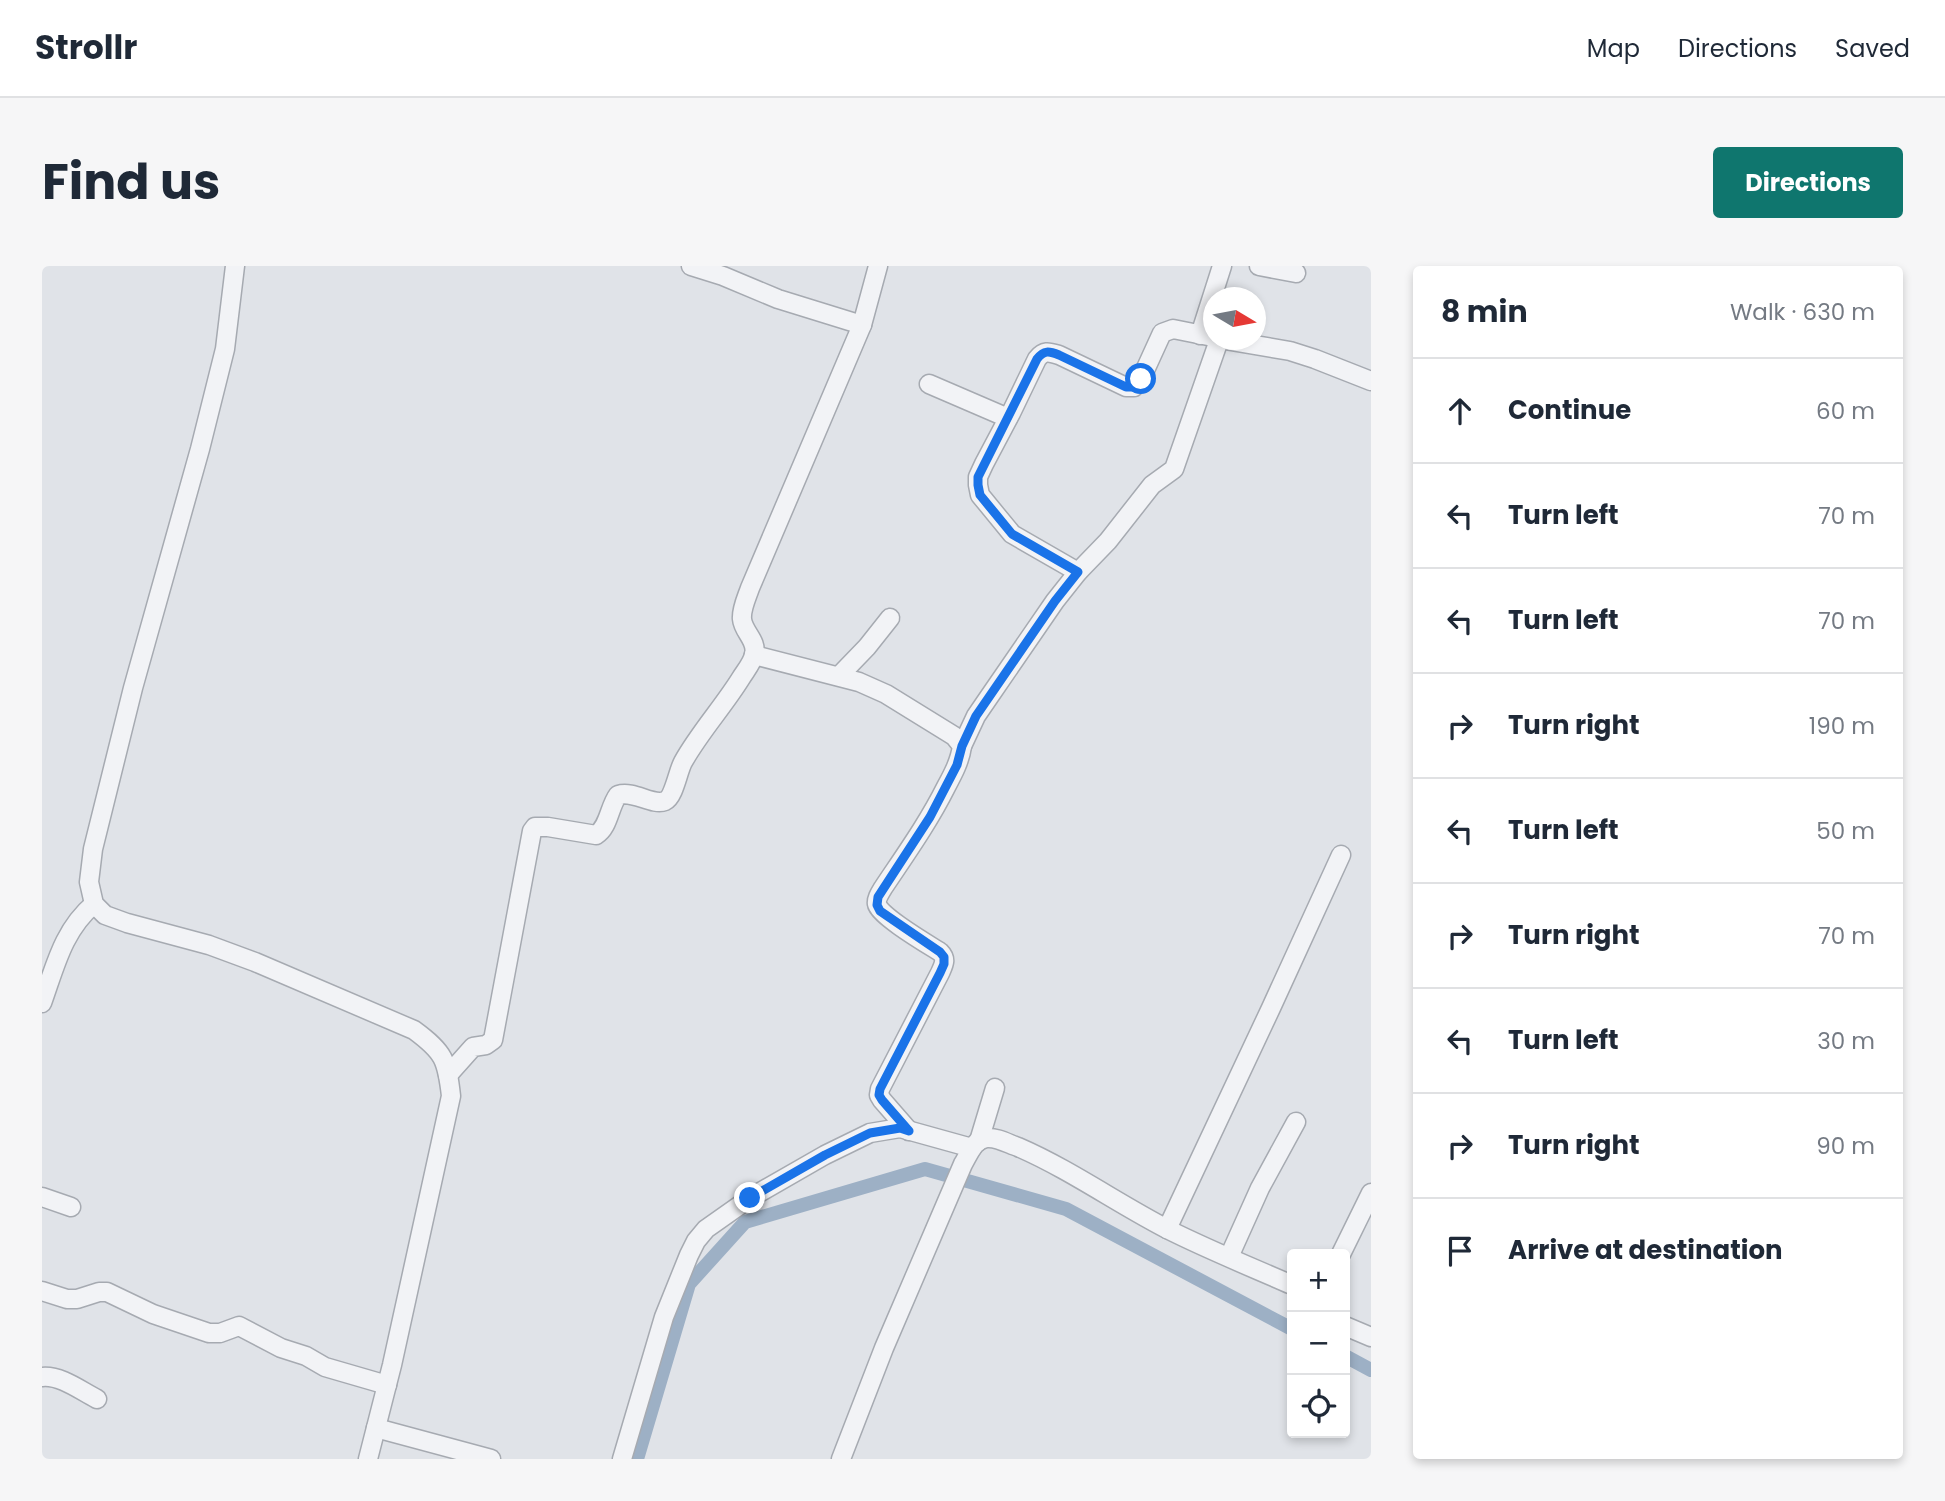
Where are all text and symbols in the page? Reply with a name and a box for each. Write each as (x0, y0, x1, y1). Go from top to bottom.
text: Strollr (35, 24, 137, 71)
text: Map (1587, 32, 1640, 65)
text: Directions (1678, 32, 1797, 65)
text: Saved (1835, 32, 1910, 65)
button: Directions (1713, 147, 1903, 218)
text: Find us (42, 148, 220, 216)
north arrow (1203, 287, 1266, 350)
text: 8 min (1441, 290, 1528, 333)
text: Walk · 630 m (1730, 296, 1875, 328)
route start (1125, 363, 1156, 394)
icon: ahead (1441, 392, 1479, 430)
text: Continue (1508, 392, 1631, 428)
text: 60 m (1816, 395, 1875, 427)
icon: left (1441, 497, 1479, 535)
text: Turn left (1508, 497, 1619, 533)
text: 70 m (1818, 500, 1875, 532)
icon: left (1441, 602, 1479, 640)
text: Turn left (1508, 602, 1619, 638)
text: 70 m (1818, 605, 1875, 637)
icon: right (1441, 707, 1479, 745)
text: Turn right (1508, 707, 1640, 743)
text: 190 m (1809, 710, 1875, 742)
icon: left (1441, 812, 1479, 850)
text: Turn left (1508, 812, 1619, 848)
text: 50 m (1816, 815, 1875, 847)
icon: right (1441, 917, 1479, 955)
text: Turn right (1508, 917, 1640, 953)
text: 70 m (1818, 920, 1875, 952)
icon: left (1441, 1022, 1479, 1060)
text: Turn left (1508, 1022, 1619, 1058)
text: 30 m (1817, 1025, 1875, 1057)
icon: right (1441, 1127, 1479, 1165)
text: Turn right (1508, 1127, 1640, 1163)
text: 90 m (1816, 1130, 1875, 1162)
route end (734, 1182, 765, 1213)
icon: arrive (1441, 1232, 1479, 1270)
text: Arrive at destination (1508, 1232, 1783, 1268)
map controls (1287, 1249, 1350, 1438)
button: + (1287, 1249, 1350, 1312)
button: − (1287, 1312, 1350, 1375)
button: locate (1287, 1375, 1350, 1438)

